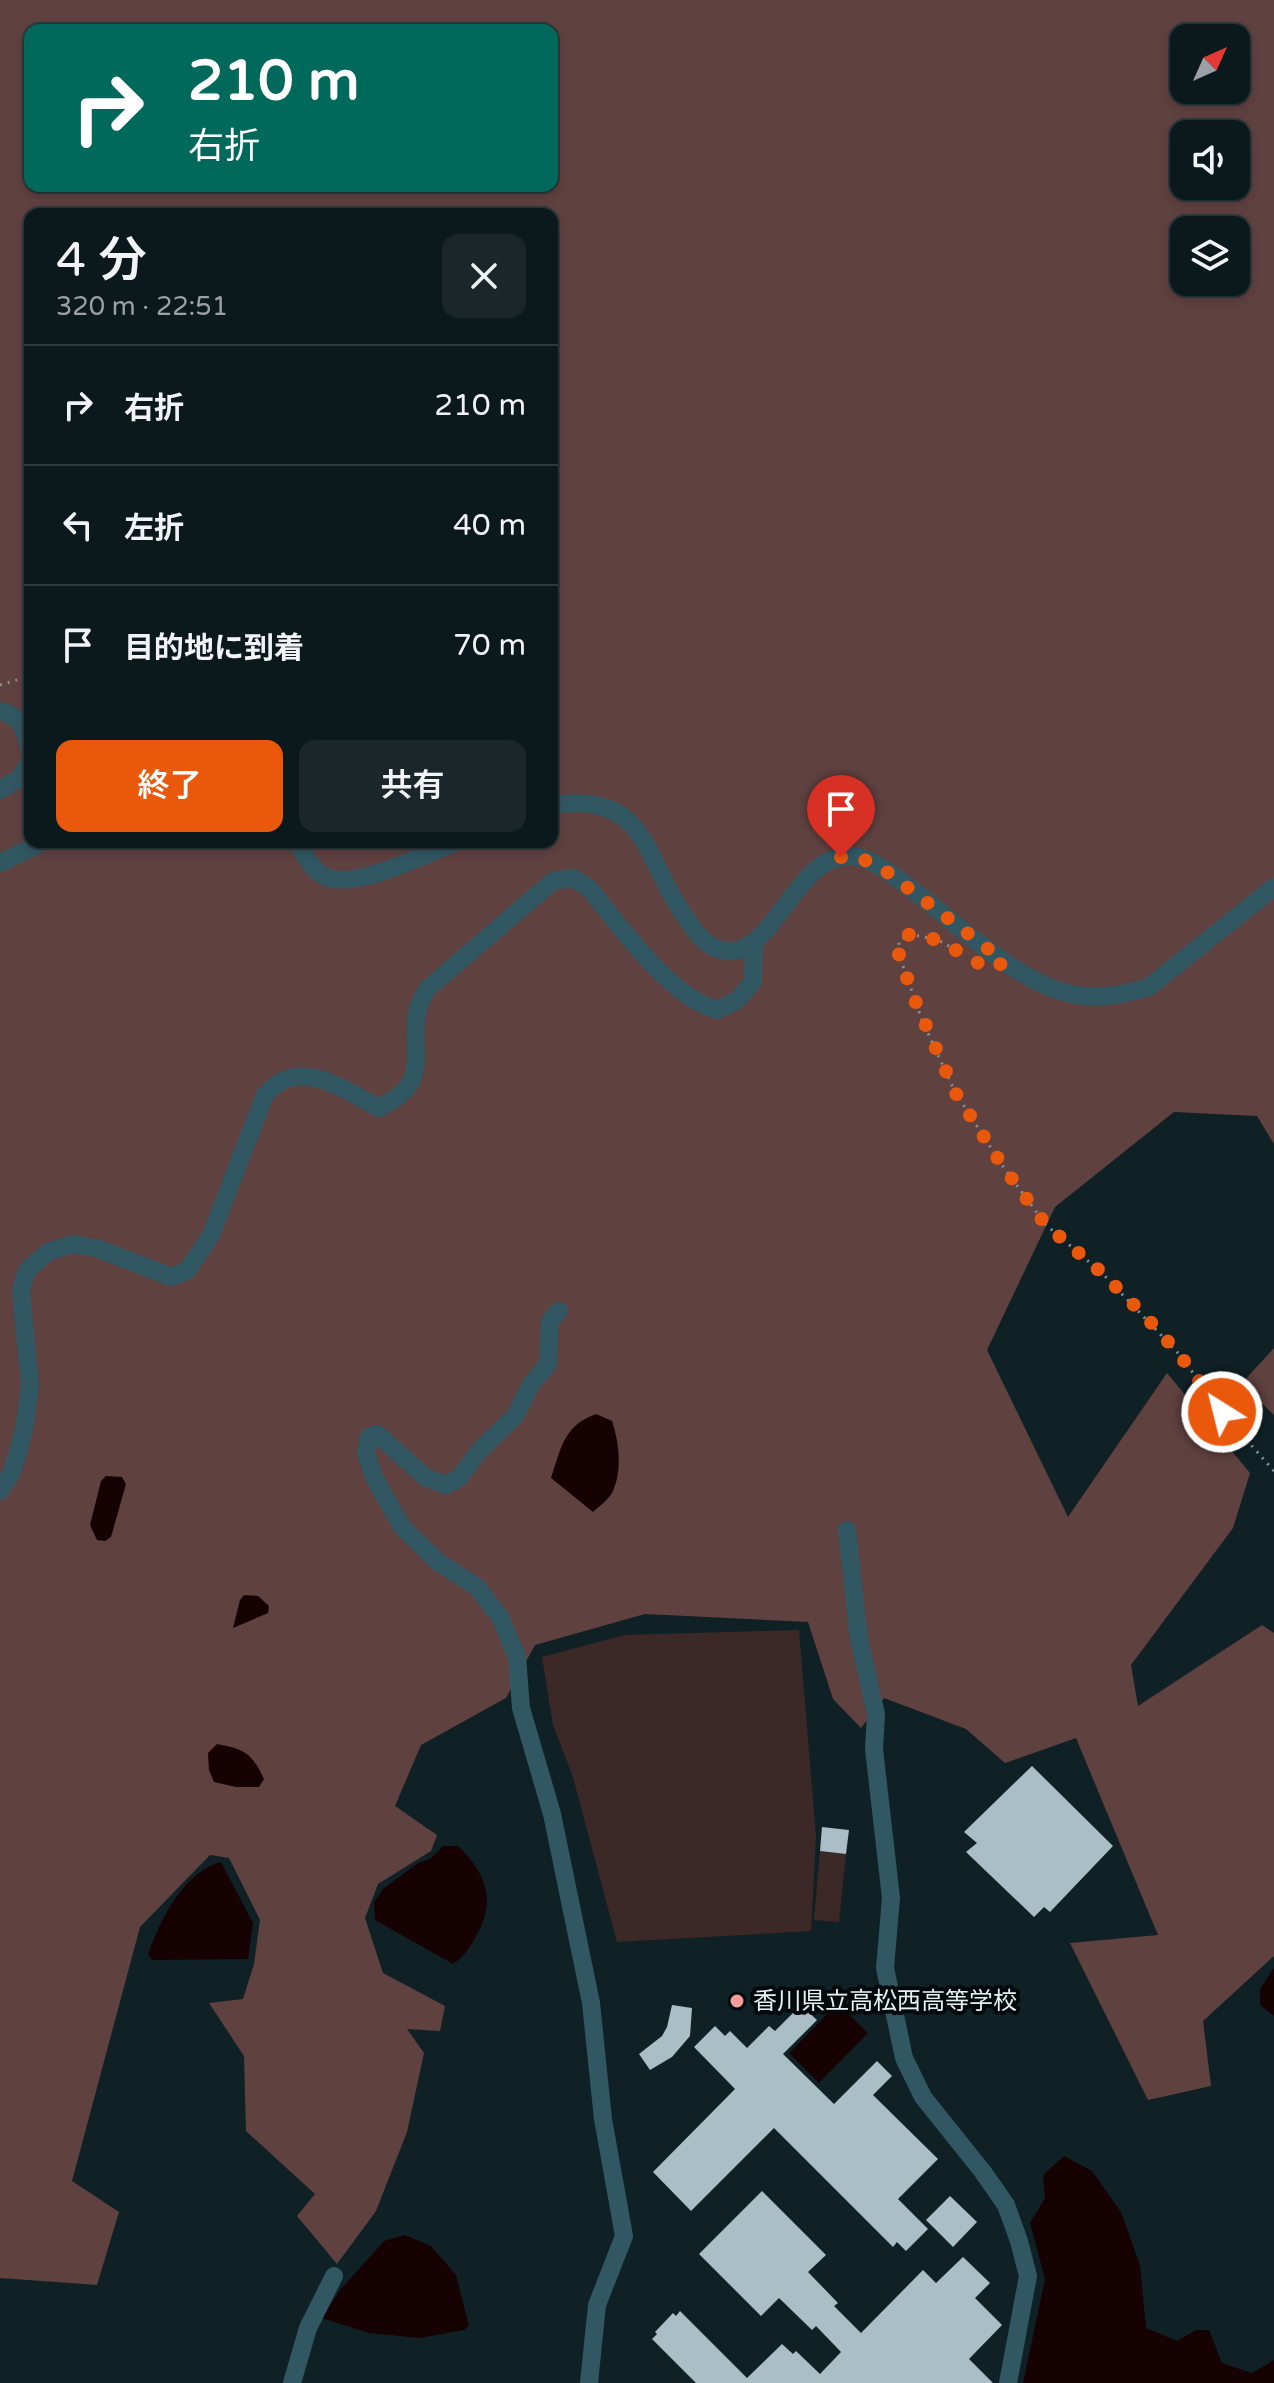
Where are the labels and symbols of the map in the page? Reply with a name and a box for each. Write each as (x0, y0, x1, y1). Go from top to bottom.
north arrow (1170, 24, 1250, 104)
pin (807, 775, 875, 857)
position arrow (1180, 1370, 1264, 1454)
place label: 香川県立高松西高等学校 (753, 1987, 1017, 2016)
marker: 香川県立高松西高等学校 (728, 1992, 746, 2010)

